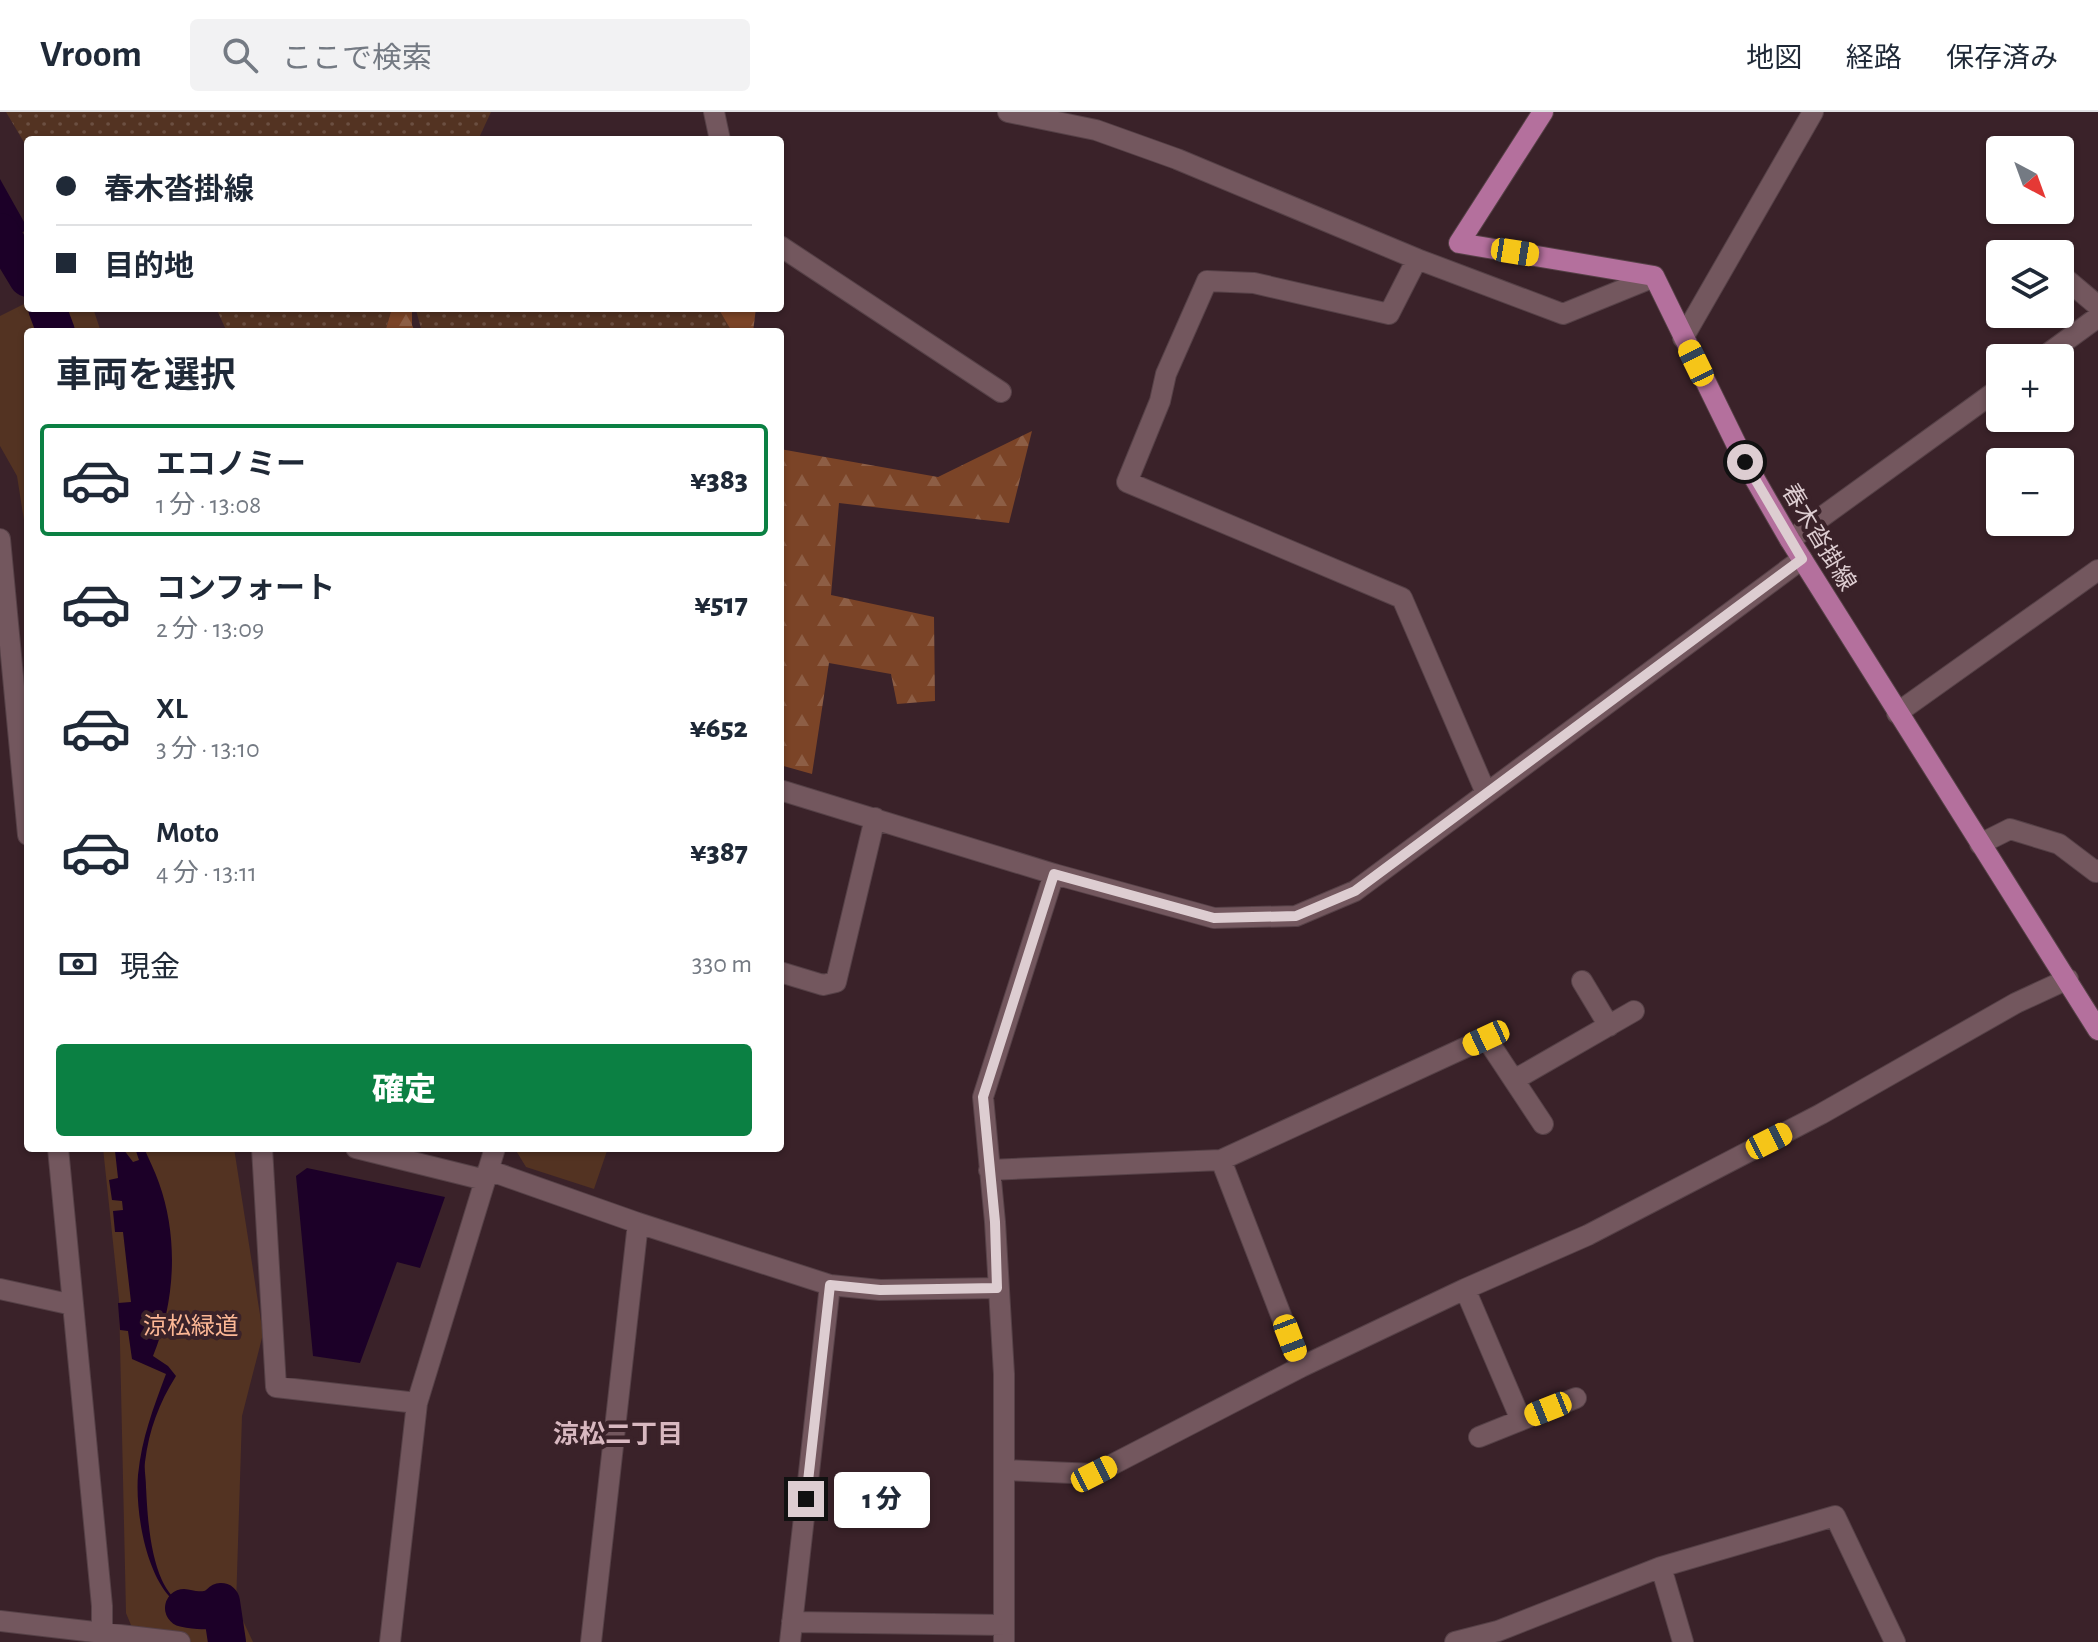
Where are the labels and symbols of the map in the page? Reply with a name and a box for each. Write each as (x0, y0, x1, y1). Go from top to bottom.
north arrow (1986, 136, 2074, 224)
car (1489, 236, 1541, 268)
car (1675, 336, 1717, 390)
route start (1727, 444, 1763, 480)
street label: 春木沓掛線 (1777, 479, 1861, 595)
car (1459, 1017, 1513, 1059)
car (1742, 1119, 1796, 1163)
car (1270, 1311, 1310, 1365)
park label: 涼松緑道 (143, 1313, 239, 1339)
car (1521, 1389, 1575, 1429)
district label: 涼松二丁目 (553, 1420, 683, 1448)
car (1067, 1452, 1121, 1496)
callout: 1 分 (834, 1471, 930, 1527)
route end (788, 1481, 824, 1517)

